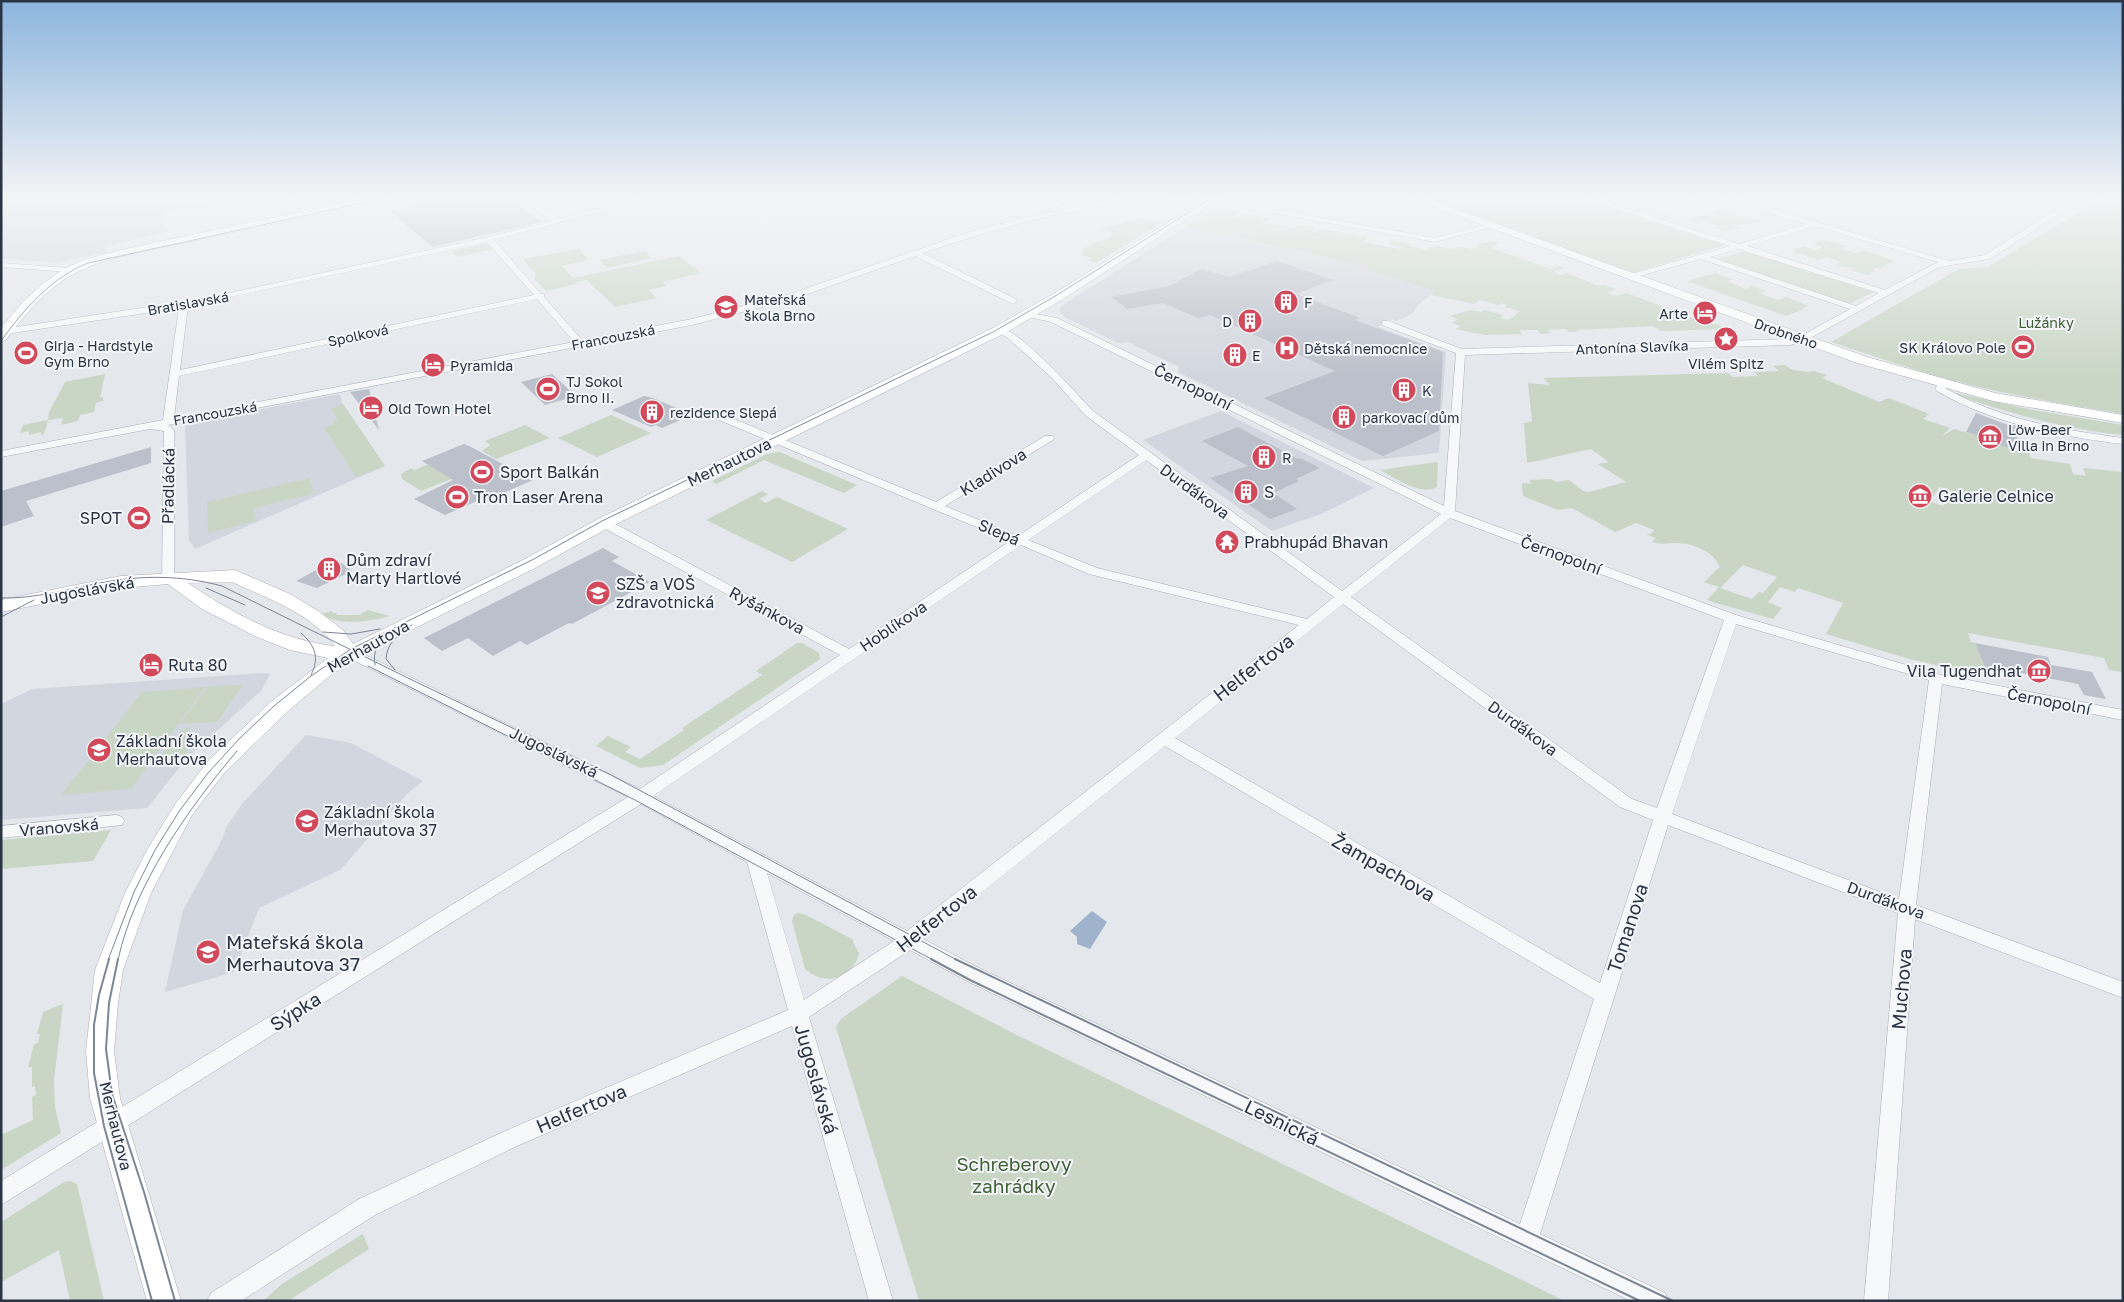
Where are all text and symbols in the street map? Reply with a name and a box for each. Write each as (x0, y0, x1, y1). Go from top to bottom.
street label: Bratislavská (146, 287, 230, 319)
building icon: F (1273, 289, 1299, 315)
place label: Mateřská škola Brno (744, 291, 815, 324)
school or university icon: Mateřská škola Brno (713, 294, 739, 320)
place label: F (1304, 294, 1312, 311)
hotel icon: Arte (1692, 300, 1718, 326)
place label: Arte (1659, 305, 1688, 322)
building icon: D (1237, 308, 1263, 334)
place label: D (1222, 313, 1232, 330)
street label: Drobného (1752, 314, 1820, 352)
park label: Lužánky (2018, 314, 2074, 331)
street label: Spolková (326, 320, 390, 350)
street label: Francouzská (570, 321, 656, 353)
place icon: Vilém Spitz (1713, 326, 1739, 352)
sports icon: SK Královo Pole (2010, 334, 2036, 360)
hospital icon: Dětská nemocnice (1274, 335, 1300, 361)
place label: Girja - Hardstyle Gym Brno (44, 337, 153, 370)
street label: Antonína Slavíka (1575, 337, 1689, 357)
place label: SK Královo Pole (1899, 339, 2006, 356)
sports icon: Girja - Hardstyle Gym Brno (13, 340, 39, 366)
place label: Dětská nemocnice (1304, 340, 1427, 357)
building icon: E (1222, 342, 1248, 368)
place label: E (1252, 347, 1261, 364)
hotel icon: Pyramida (420, 352, 446, 378)
place label: Vilém Spitz (1688, 355, 1764, 372)
place label: Pyramida (450, 357, 513, 374)
street label: Černopolní (1151, 359, 1237, 415)
place label: TJ Sokol Brno II. (566, 373, 623, 406)
sports icon: TJ Sokol Brno II. (535, 376, 561, 402)
building icon: K (1391, 377, 1417, 403)
place label: K (1422, 382, 1432, 399)
hotel icon: Old Town Hotel (358, 395, 384, 421)
street label: Francouzská (172, 397, 258, 429)
building icon: rezidence Slepá (639, 399, 665, 425)
place label: Old Town Hotel (388, 400, 491, 417)
place label: rezidence Slepá (670, 404, 777, 421)
building icon: parkovací dům (1331, 404, 1357, 430)
place label: parkovací dům (1362, 409, 1459, 426)
place label: Löw-Beer Villa in Brno (2008, 421, 2089, 454)
museum icon: Löw-Beer Villa in Brno (1977, 424, 2003, 450)
street label: Merhautova (684, 433, 774, 491)
street label: Kladivova (956, 444, 1030, 500)
building icon: R (1251, 444, 1277, 470)
street label: Přadlácká (157, 448, 179, 524)
place label: R (1282, 449, 1292, 466)
sports icon: Sport Balkán (469, 459, 495, 485)
street label: Durďákova (1156, 459, 1234, 523)
place label: Sport Balkán (500, 462, 599, 482)
building icon: S (1233, 479, 1259, 505)
place label: S (1264, 482, 1274, 502)
museum icon: Galerie Celnice (1907, 483, 1933, 509)
sports icon: Tron Laser Arena (444, 484, 470, 510)
place label: Galerie Celnice (1938, 486, 2054, 506)
place label: Tron Laser Arena (474, 487, 603, 507)
sports icon: SPOT (126, 505, 152, 531)
place label: SPOT (80, 508, 122, 528)
street label: Slepá (975, 514, 1023, 550)
temple icon: Prabhupád Bhavan (1214, 529, 1240, 555)
street label: Černopolní (1518, 531, 1606, 579)
place label: Prabhupád Bhavan (1244, 532, 1388, 552)
place label: Dům zdraví Marty Hartlové (346, 550, 461, 588)
building icon: Dům zdraví Marty Hartlové (316, 556, 342, 582)
street label: Jugoslávská (38, 572, 136, 608)
place label: SZŠ a VOŠ zdravotnická (616, 574, 714, 612)
school or university icon: SZŠ a VOŠ zdravotnická (585, 580, 611, 606)
street label: Ryšánkova (726, 582, 808, 638)
street label: Hoblíkova (856, 596, 930, 656)
street label: Merhautova (323, 615, 413, 677)
street label: Helfertova (1208, 628, 1298, 706)
hotel icon: Ruta 80 (138, 652, 164, 678)
place label: Ruta 80 (168, 655, 227, 675)
museum icon: Vila Tugendhat (2026, 658, 2052, 684)
place label: Vila Tugendhat (1907, 661, 2022, 681)
street label: Černopolní (2006, 683, 2094, 719)
street label: Durďákova (1484, 696, 1562, 760)
street label: Jugoslávská (507, 722, 601, 782)
place label: Základní škola Merhautova (116, 731, 227, 769)
school or university icon: Základní škola Merhautova (86, 737, 112, 763)
place label: Základní škola Merhautova 37 (324, 802, 437, 840)
school or university icon: Základní škola Merhautova 37 (294, 808, 320, 834)
street label: Vranovská (18, 814, 100, 840)
street label: Žampachova (1328, 828, 1440, 906)
street label: Durďákova (1844, 877, 1928, 923)
street label: Helfertova (891, 879, 981, 957)
street label: Tomanova (1602, 880, 1652, 976)
place label: Mateřská škola Merhautova 37 (226, 930, 364, 975)
school or university icon: Mateřská škola Merhautova 37 (195, 939, 221, 965)
street label: Muchova (1886, 947, 1916, 1031)
street label: Sýpka (265, 987, 325, 1035)
street label: Jugoslávská (790, 1021, 844, 1137)
street label: Merhautova (95, 1079, 137, 1173)
street label: Helfertova (532, 1079, 630, 1137)
street label: Lesnická (1241, 1094, 1323, 1150)
park label: Schreberovy zahrádky (956, 1152, 1072, 1197)

